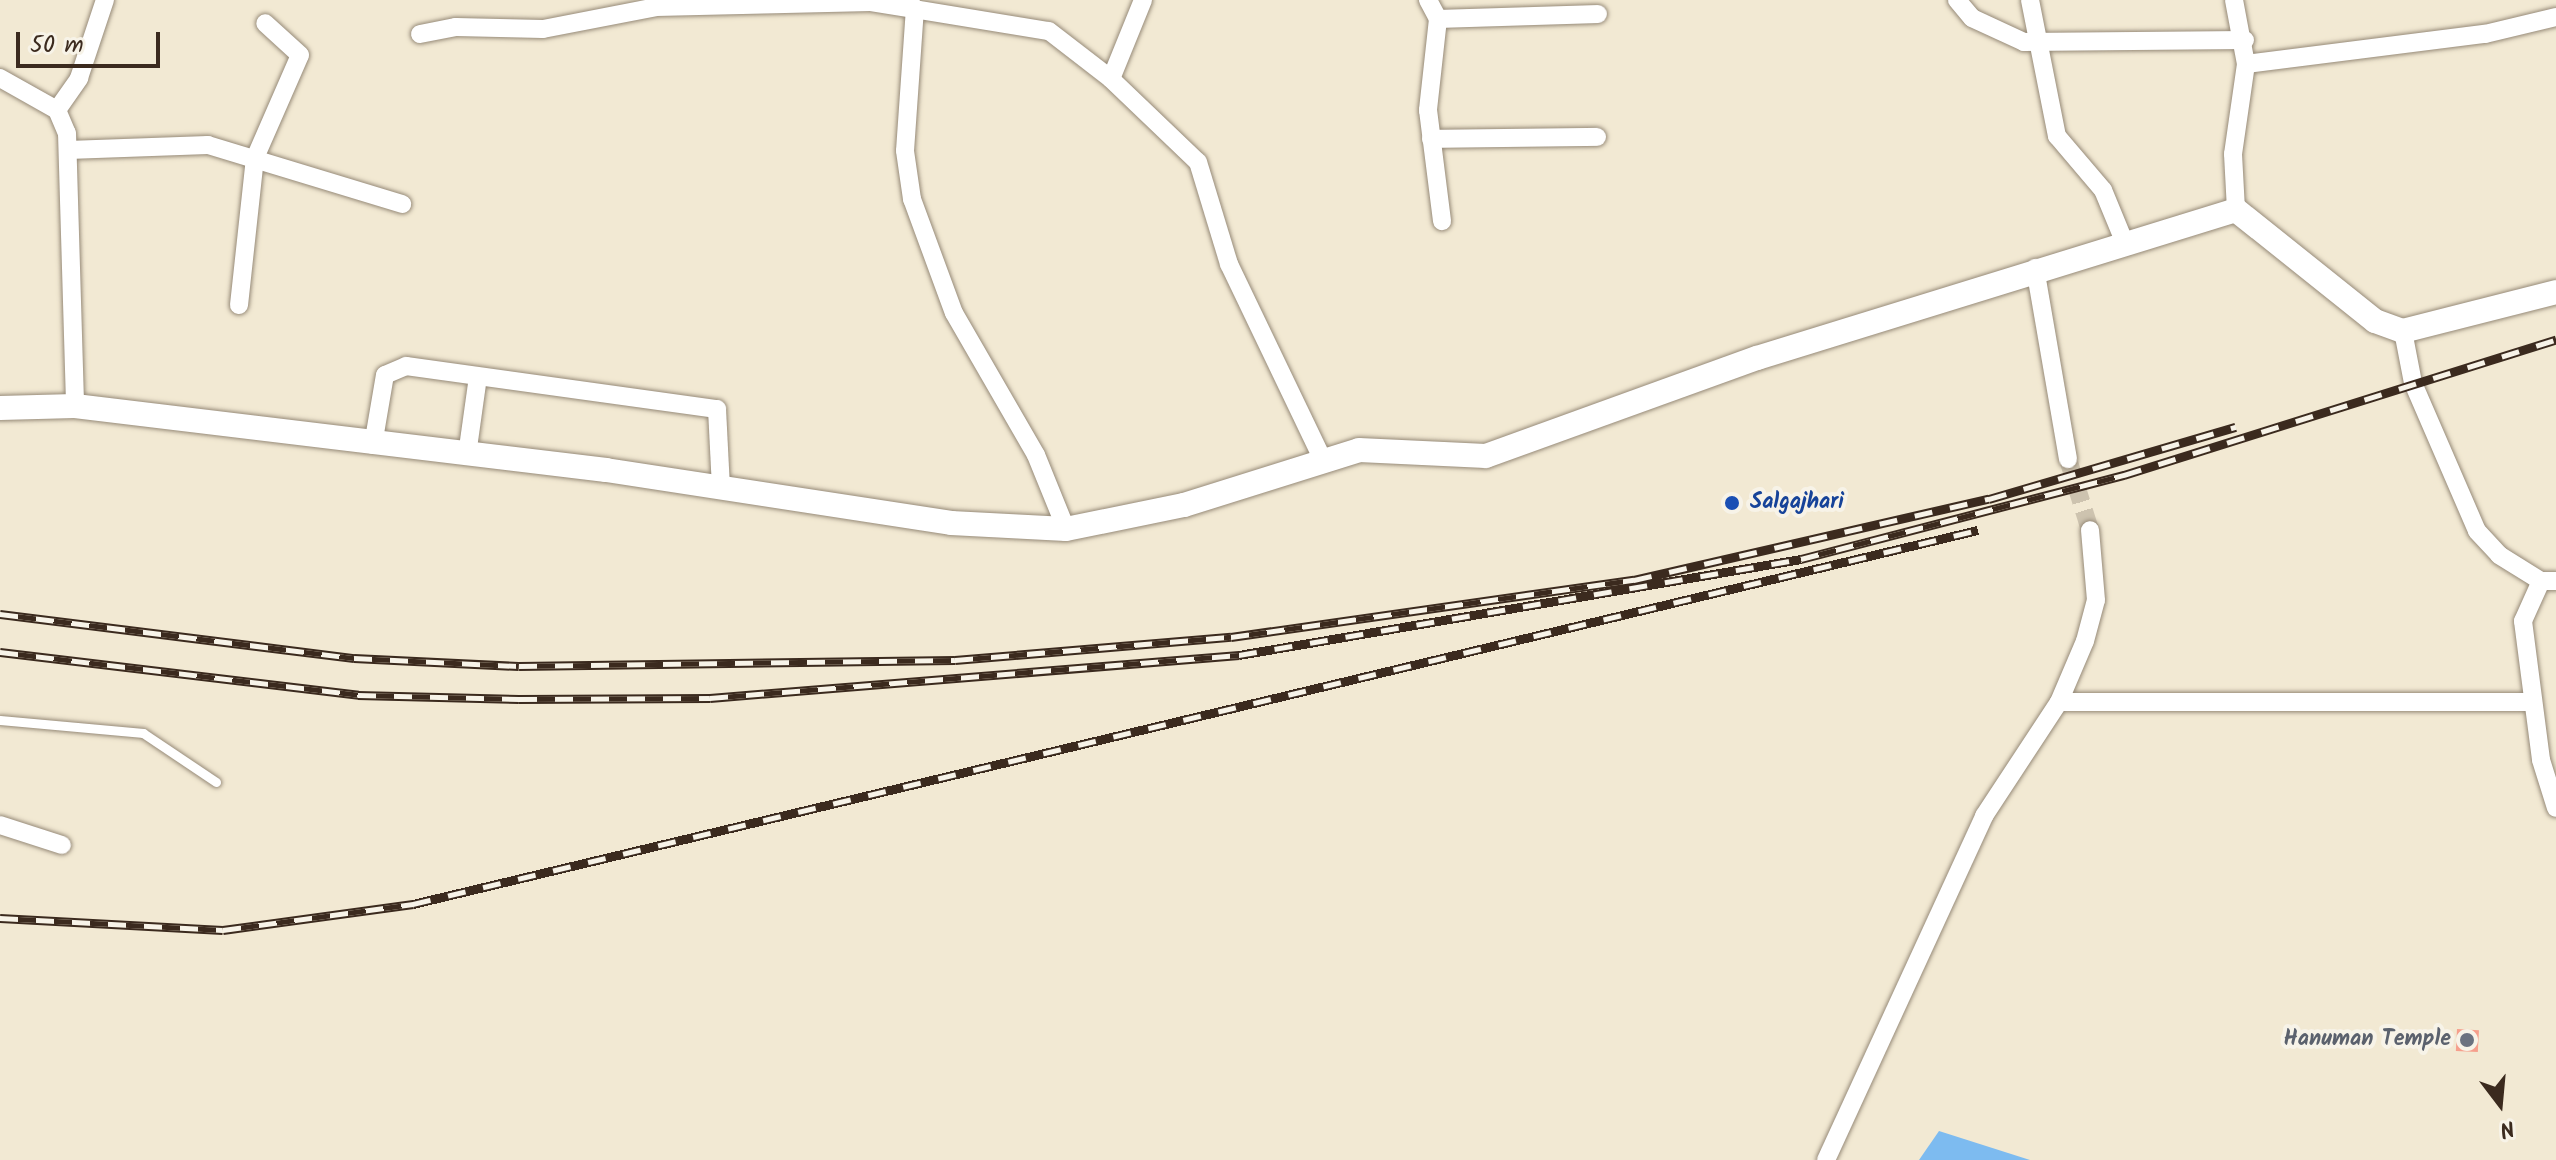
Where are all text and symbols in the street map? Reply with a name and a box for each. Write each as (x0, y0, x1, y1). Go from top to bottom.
scale bar (20, 16, 164, 66)
text: 50 m (30, 26, 84, 65)
place label: Salgajhari (1750, 490, 1844, 516)
marker: Salgajhari (1721, 492, 1743, 514)
place label: Hanuman Temple (2284, 1027, 2451, 1053)
marker: Hanuman Temple (2458, 1031, 2476, 1049)
north arrow (2460, 1064, 2540, 1144)
text: N (2495, 1109, 2518, 1146)

